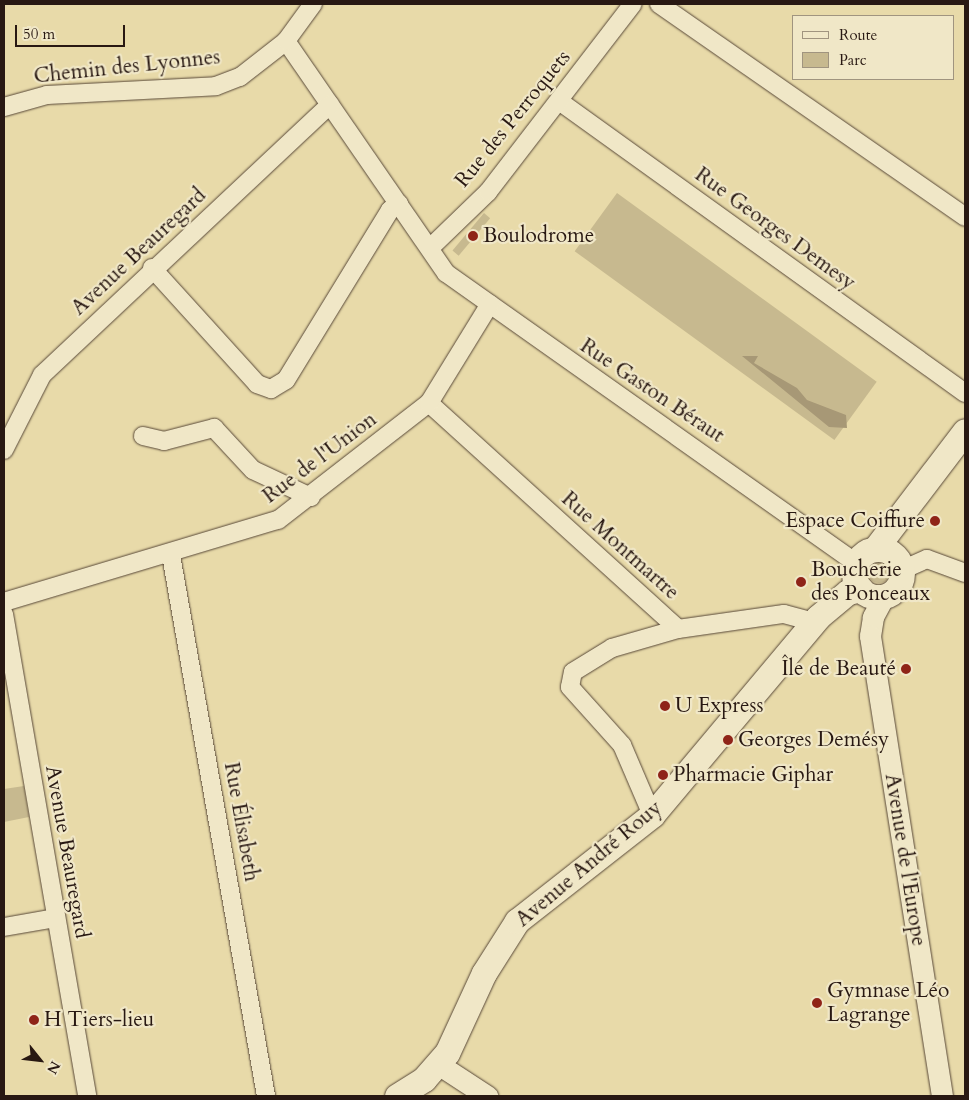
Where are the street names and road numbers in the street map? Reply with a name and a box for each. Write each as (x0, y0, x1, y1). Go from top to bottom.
street label: Chemin des Lyonnes (33, 45, 221, 89)
street label: Rue des Perroquets (450, 45, 576, 193)
street label: Rue Georges Demesy (690, 162, 860, 296)
street label: Avenue Beauregard (66, 183, 212, 321)
street label: Rue Gaston Béraut (575, 334, 729, 448)
street label: Rue de l'Union (258, 407, 382, 509)
street label: Rue Montmartre (556, 487, 684, 605)
street label: Rue Élisabeth (218, 760, 264, 884)
street label: Avenue Beauregard (39, 764, 95, 940)
street label: Avenue de l'Europe (879, 772, 931, 948)
street label: Avenue André Rouy (511, 795, 667, 933)

